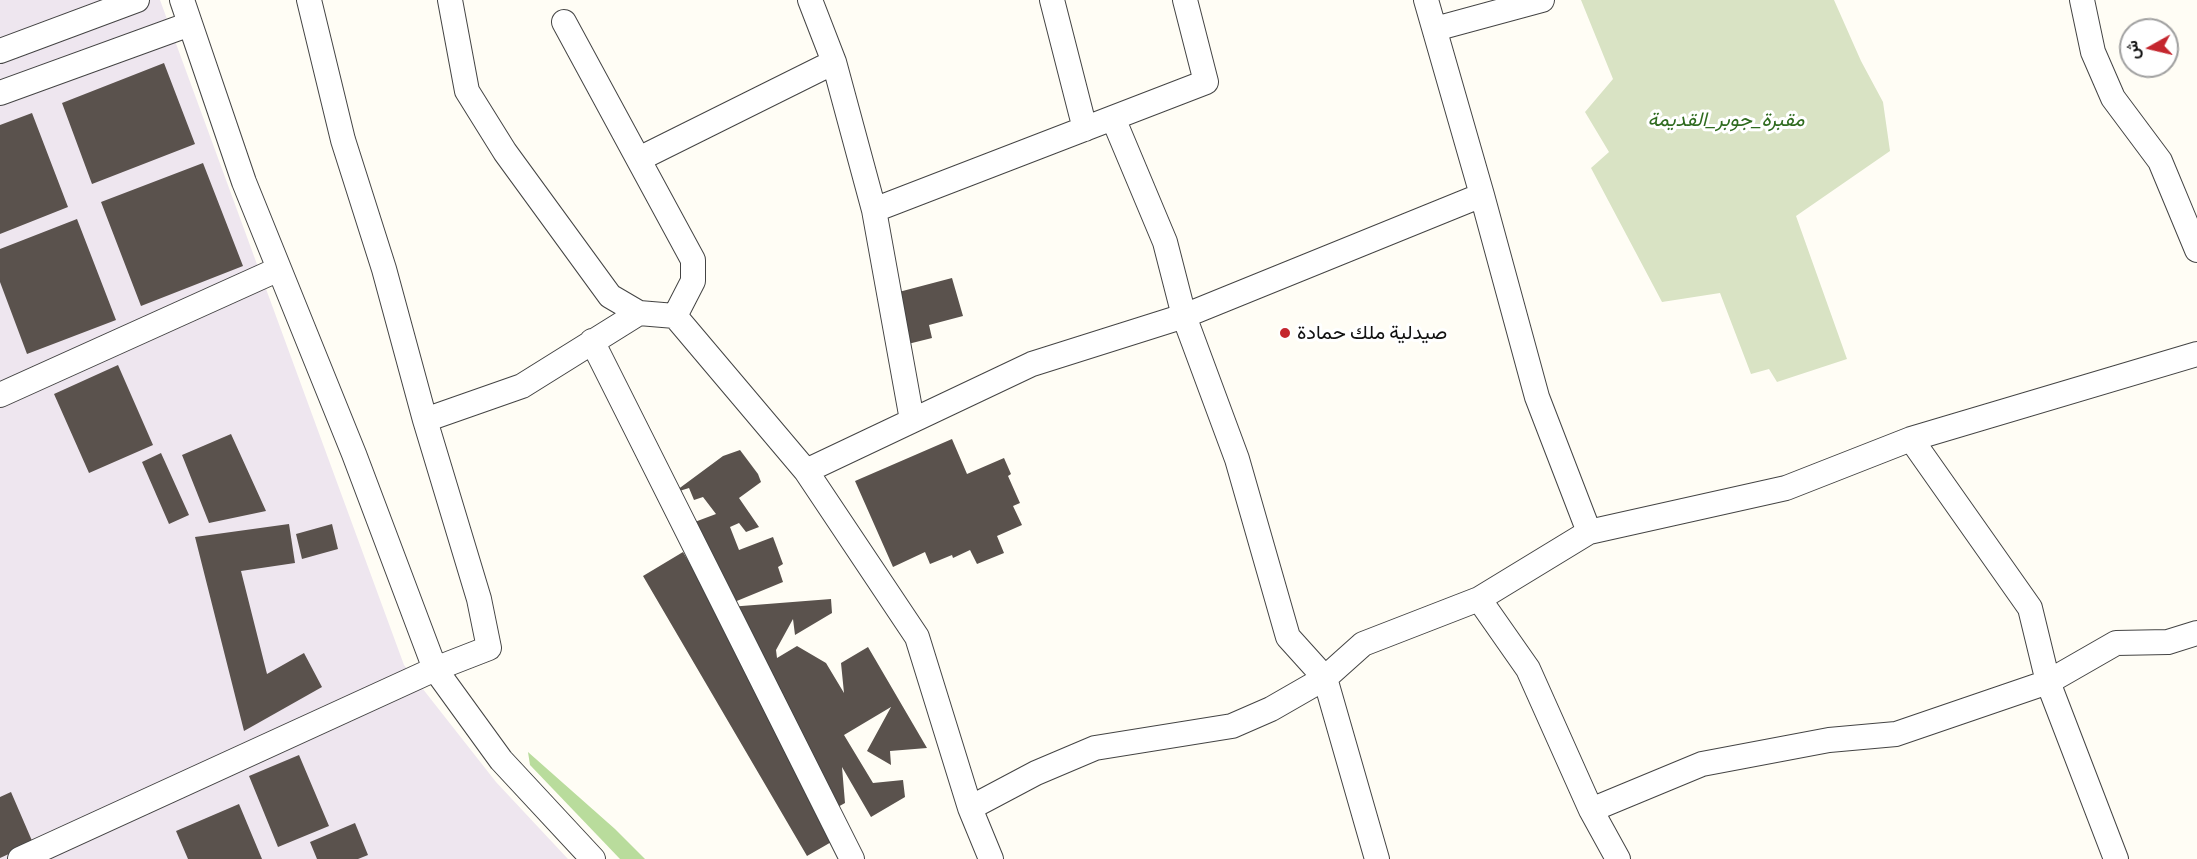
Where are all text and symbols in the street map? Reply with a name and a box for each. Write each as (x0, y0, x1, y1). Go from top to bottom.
north arrow (2119, 18, 2179, 78)
text: ش (2122, 39, 2143, 61)
park label: مقبرة_جوبر_القديمة (1648, 108, 1804, 132)
place label: صيدلية ملك حمادة (1297, 321, 1447, 345)
marker: صيدلية ملك حمادة (1278, 326, 1292, 340)

